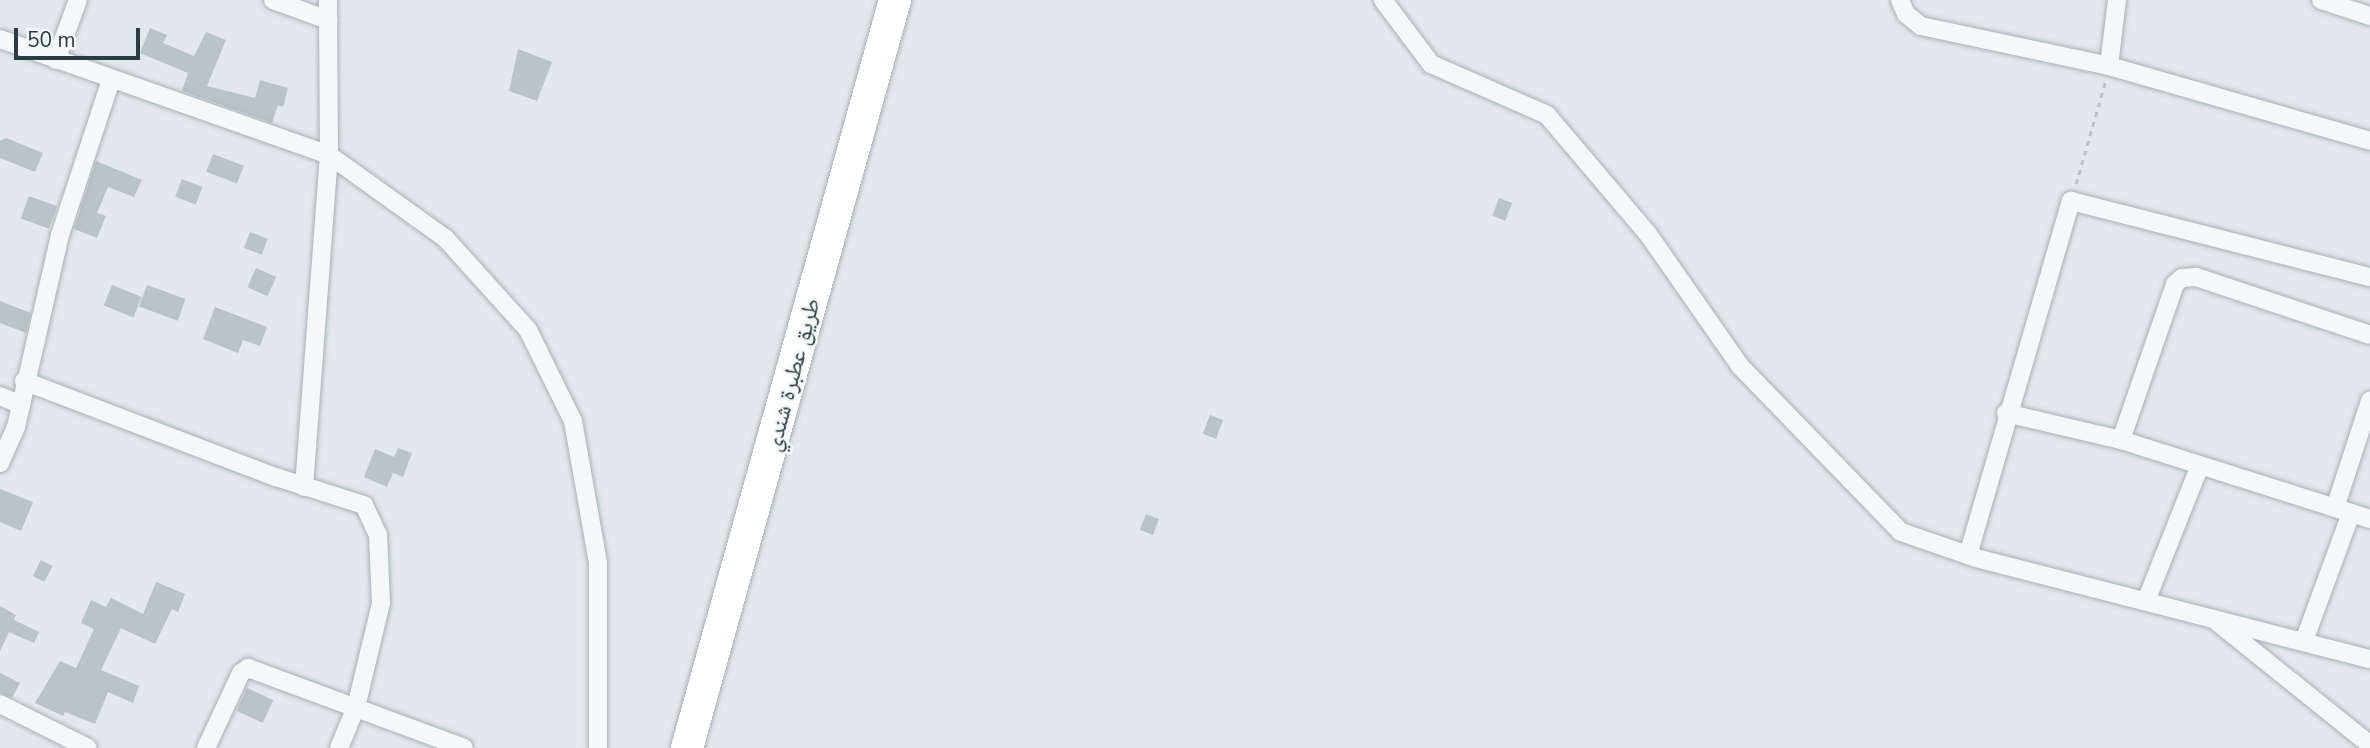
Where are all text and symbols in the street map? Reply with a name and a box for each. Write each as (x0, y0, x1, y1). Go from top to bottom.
scale bar (18, 14, 144, 58)
text: 50 m (27, 26, 76, 54)
street label: طريق عطبرة شندي (759, 295, 827, 455)

